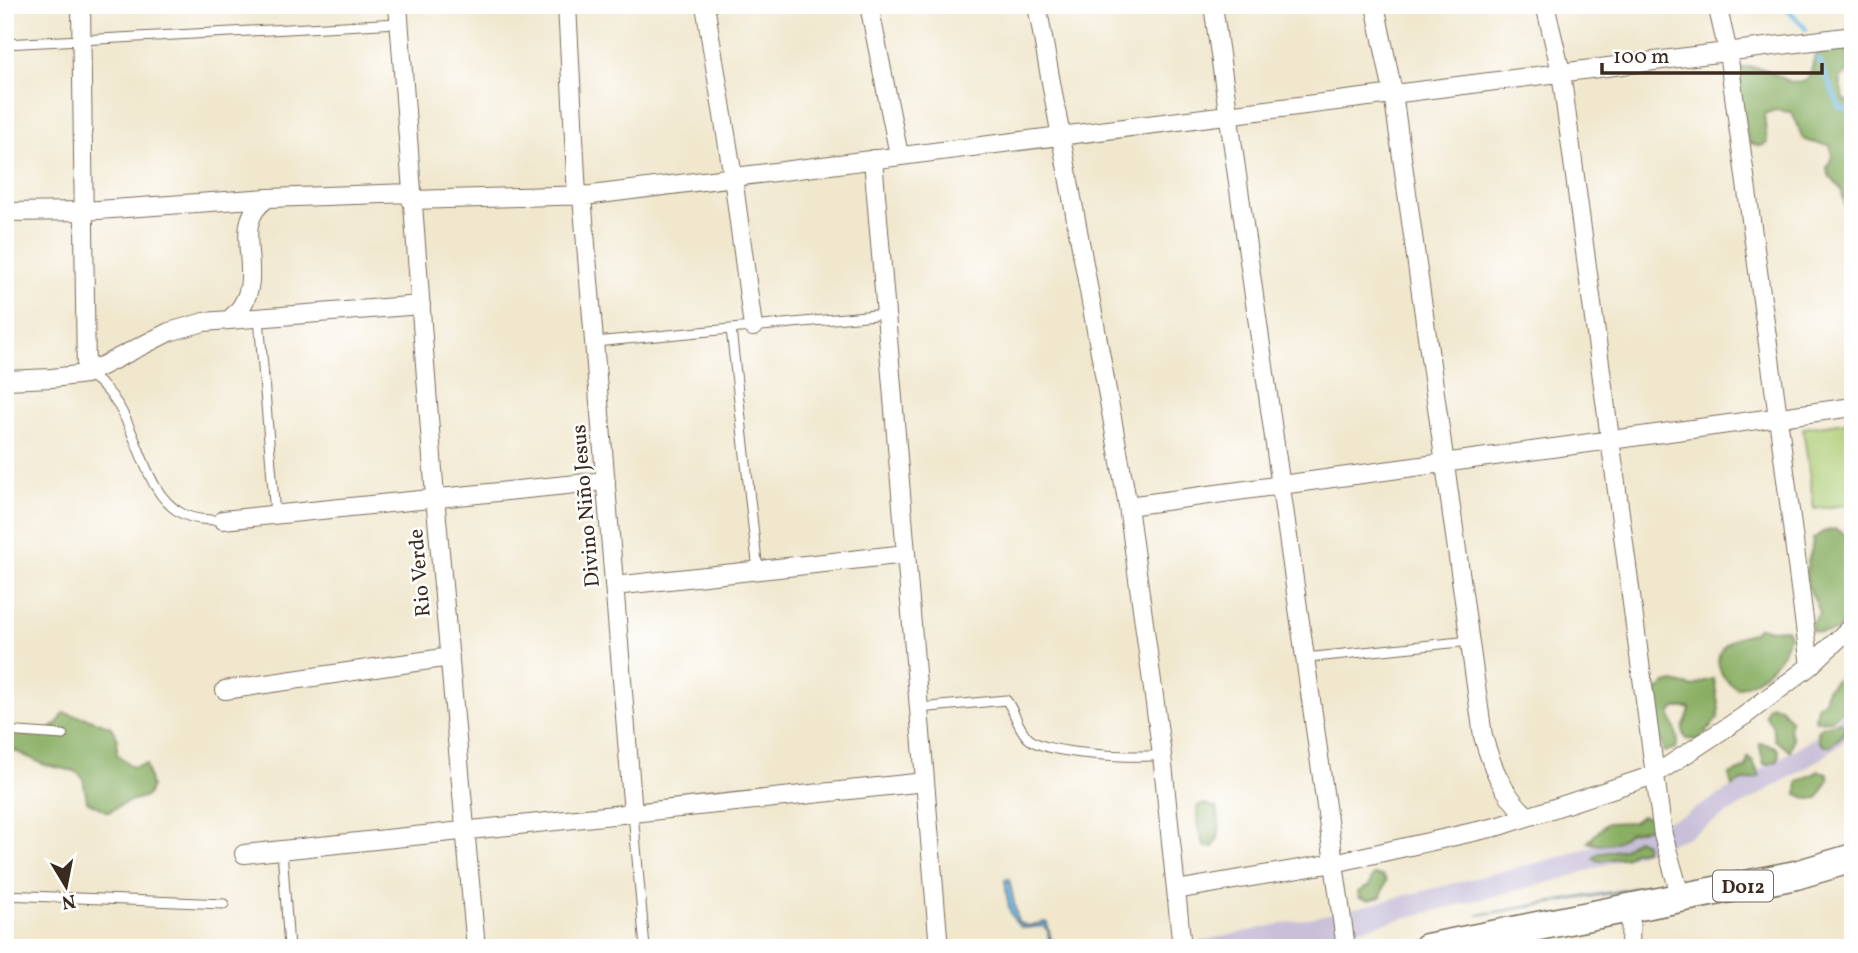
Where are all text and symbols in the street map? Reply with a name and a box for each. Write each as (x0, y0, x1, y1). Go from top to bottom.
scale bar (1602, 32, 1823, 76)
text: 100 m (1613, 43, 1670, 72)
street label: Divino Niño Jesus (565, 423, 608, 589)
street label: Rio Verde (402, 528, 439, 618)
north arrow (32, 852, 102, 922)
road number: D012 (1713, 870, 1773, 902)
text: N (59, 887, 78, 915)

